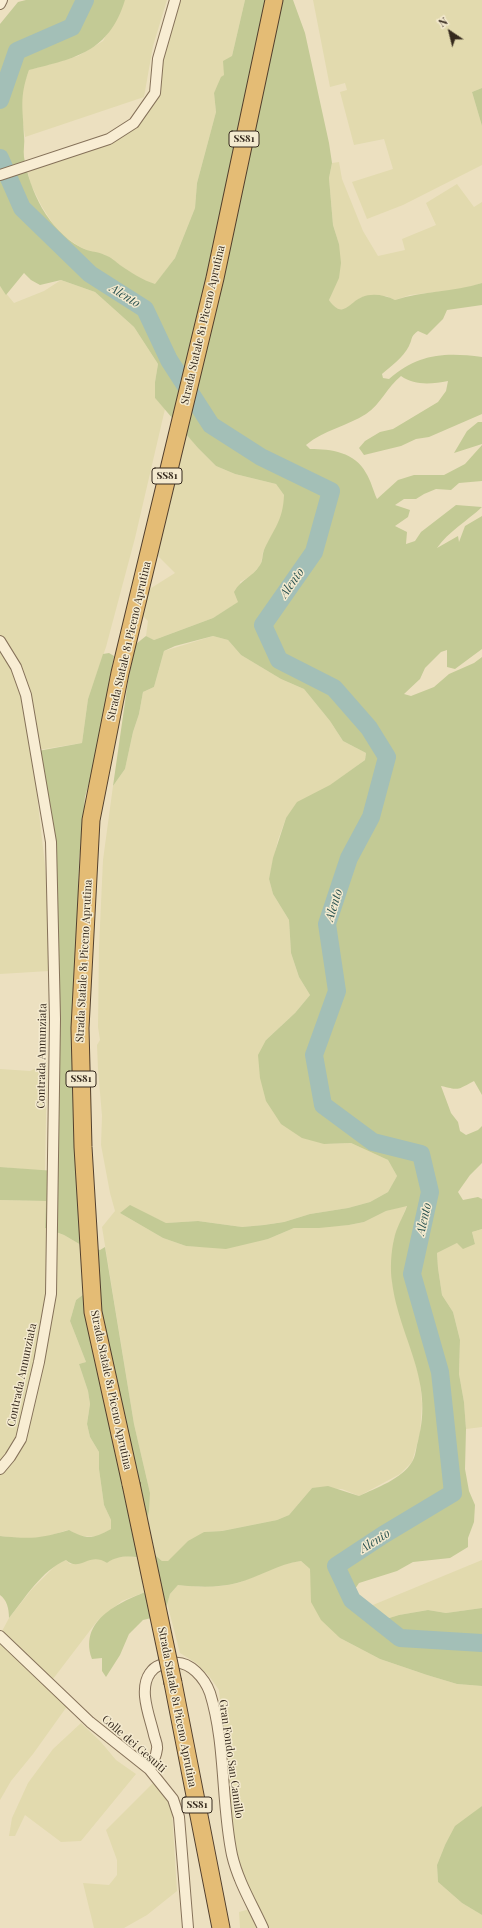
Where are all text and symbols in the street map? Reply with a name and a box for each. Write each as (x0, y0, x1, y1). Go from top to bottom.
north arrow (430, 12, 470, 52)
text: N (435, 13, 450, 30)
road number: SS81 (229, 131, 259, 147)
street label: Strada Statale 81 Piceno Aprutina (178, 244, 228, 406)
water label: Alento (107, 281, 143, 311)
road number: SS81 (152, 468, 182, 484)
street label: Strada Statale 81 Piceno Aprutina (104, 560, 154, 722)
water label: Alento (277, 565, 307, 601)
street label: Strada Statale 81 Piceno Aprutina (73, 879, 95, 1043)
water label: Alento (322, 887, 346, 923)
street label: Contrada Annunziata (34, 1003, 50, 1109)
road number: SS81 (66, 1071, 96, 1087)
water label: Alento (413, 1201, 435, 1237)
street label: Strada Statale 81 Piceno Aprutina (88, 1309, 134, 1471)
street label: Contrada Annunziata (5, 1322, 39, 1428)
water label: Alento (357, 1526, 393, 1556)
street label: Strada Statale 81 Piceno Aprutina (155, 1626, 199, 1788)
street label: Gran Fondo San Camillo (216, 1699, 246, 1819)
street label: Colle dei Gesuiti (99, 1713, 169, 1775)
road number: SS81 (182, 1797, 212, 1813)

